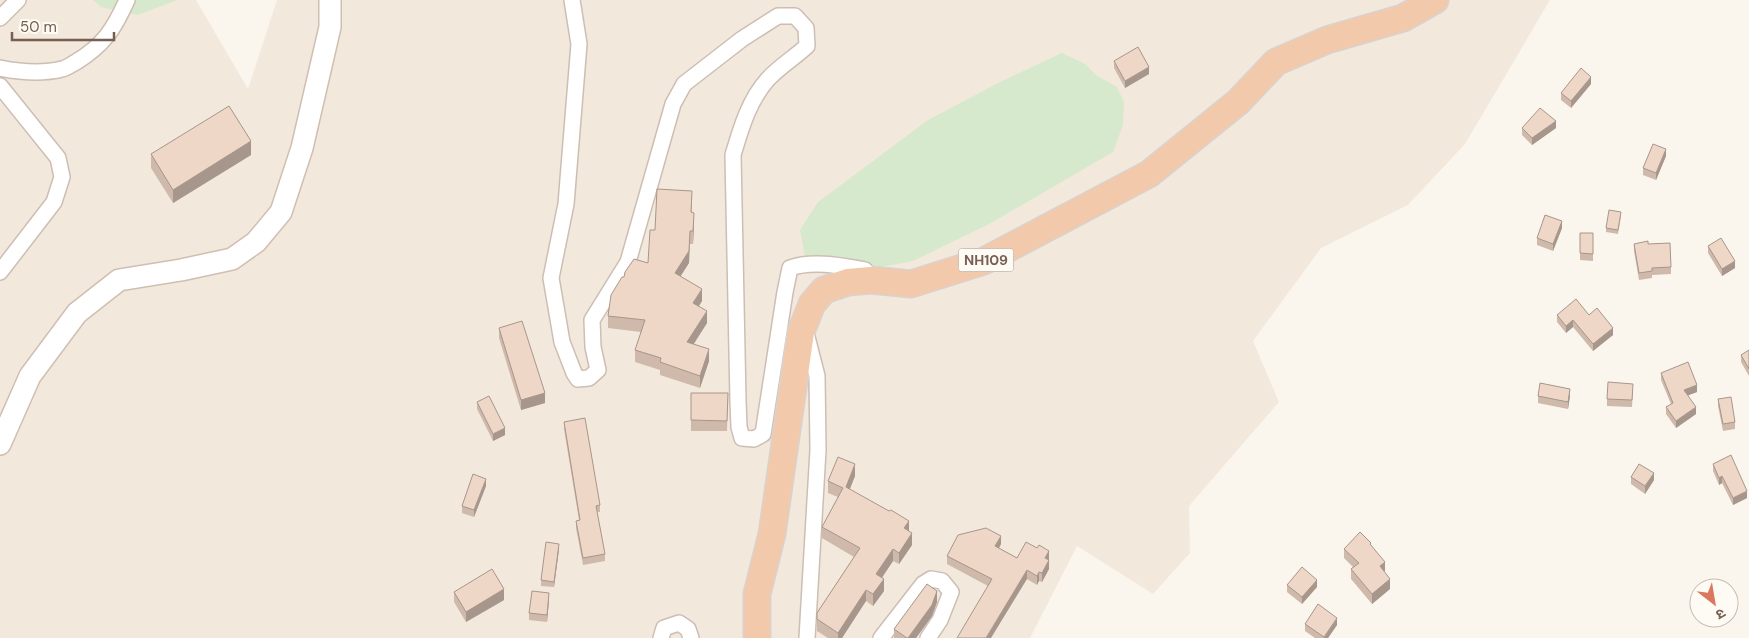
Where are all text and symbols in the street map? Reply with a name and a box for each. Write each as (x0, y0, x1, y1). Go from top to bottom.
scale bar (12, 10, 115, 42)
text: 50 m (20, 17, 57, 37)
road number: NH109 (958, 248, 1014, 272)
north arrow (1689, 578, 1739, 628)
text: उ (1712, 604, 1729, 624)

